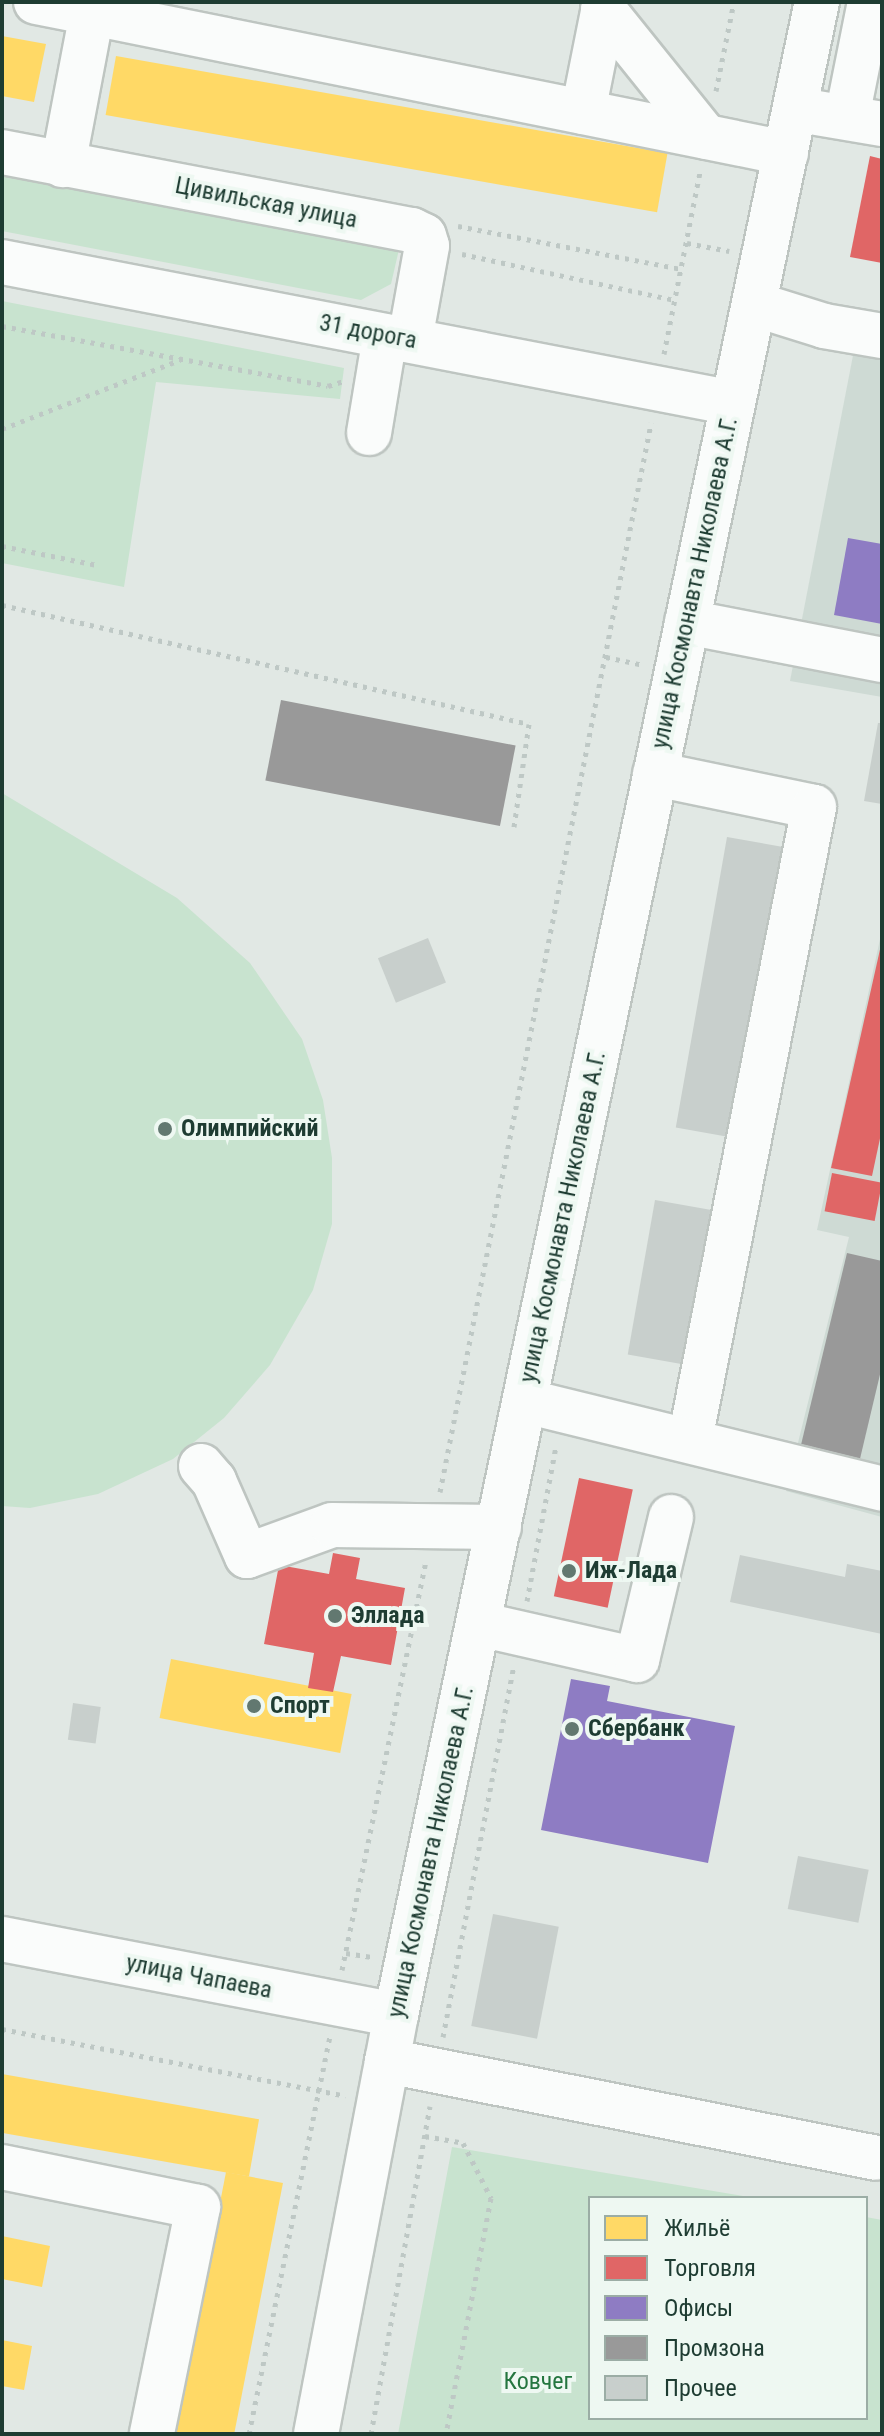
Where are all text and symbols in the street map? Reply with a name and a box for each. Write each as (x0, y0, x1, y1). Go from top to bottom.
street label: Цивильская улица (173, 171, 359, 235)
street label: 31 дорога (317, 308, 419, 356)
street label: улица Космонавта Николаева А.Г. (646, 415, 744, 751)
street label: улица Космонавта Николаева А.Г. (514, 1049, 612, 1385)
place label: Олимпийский (181, 1115, 319, 1143)
marker: Олимпийский (156, 1120, 174, 1138)
place label: Иж-Лада (585, 1557, 677, 1585)
marker: Иж-Лада (560, 1562, 578, 1580)
place label: Эллада (351, 1602, 425, 1630)
marker: Эллада (326, 1607, 344, 1625)
street label: улица Космонавта Николаева А.Г. (382, 1684, 480, 2020)
place label: Спорт (270, 1692, 330, 1720)
marker: Спорт (245, 1697, 263, 1715)
place label: Сбербанк (588, 1715, 684, 1743)
marker: Сбербанк (563, 1720, 581, 1738)
street label: улица Чапаева (124, 1949, 274, 2005)
legend (588, 2196, 868, 2420)
text: Жильё (664, 2214, 730, 2242)
text: Торговля (664, 2254, 756, 2282)
text: Офисы (664, 2294, 733, 2322)
text: Промзона (664, 2334, 765, 2362)
park label: Ковчег (504, 2368, 572, 2396)
text: Прочее (664, 2374, 737, 2402)

